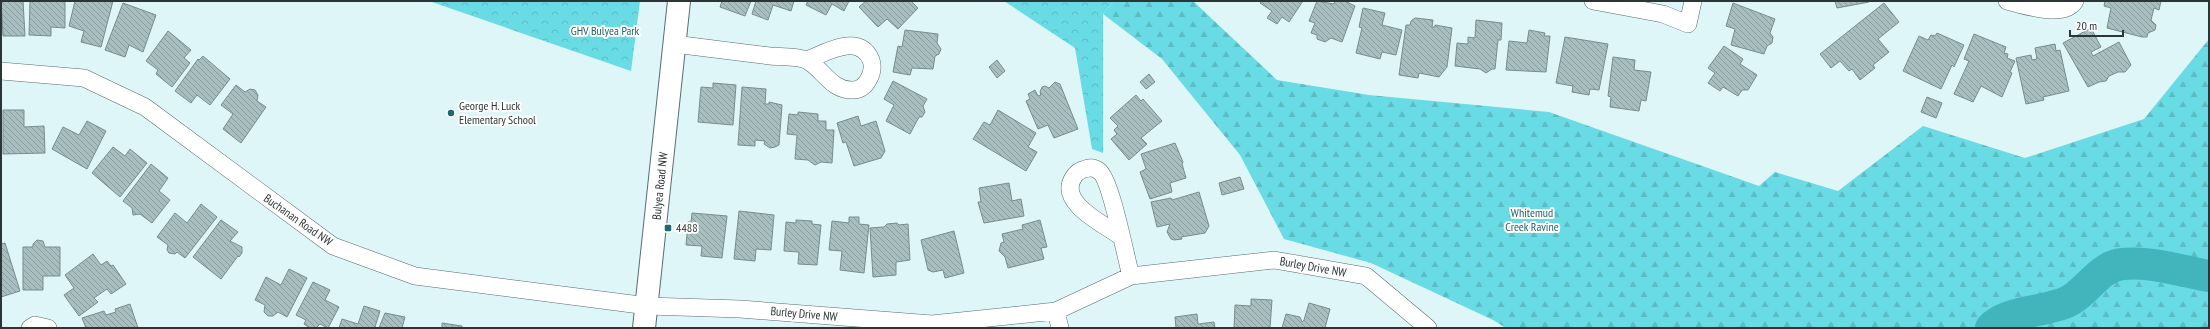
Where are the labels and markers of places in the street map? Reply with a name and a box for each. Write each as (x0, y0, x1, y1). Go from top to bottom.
place label: George H. Luck Elementary School (459, 98, 536, 127)
marker: George H. Luck Elementary School (446, 108, 456, 118)
place label: 4488 (676, 220, 698, 235)
marker: 4488 (663, 223, 673, 233)

